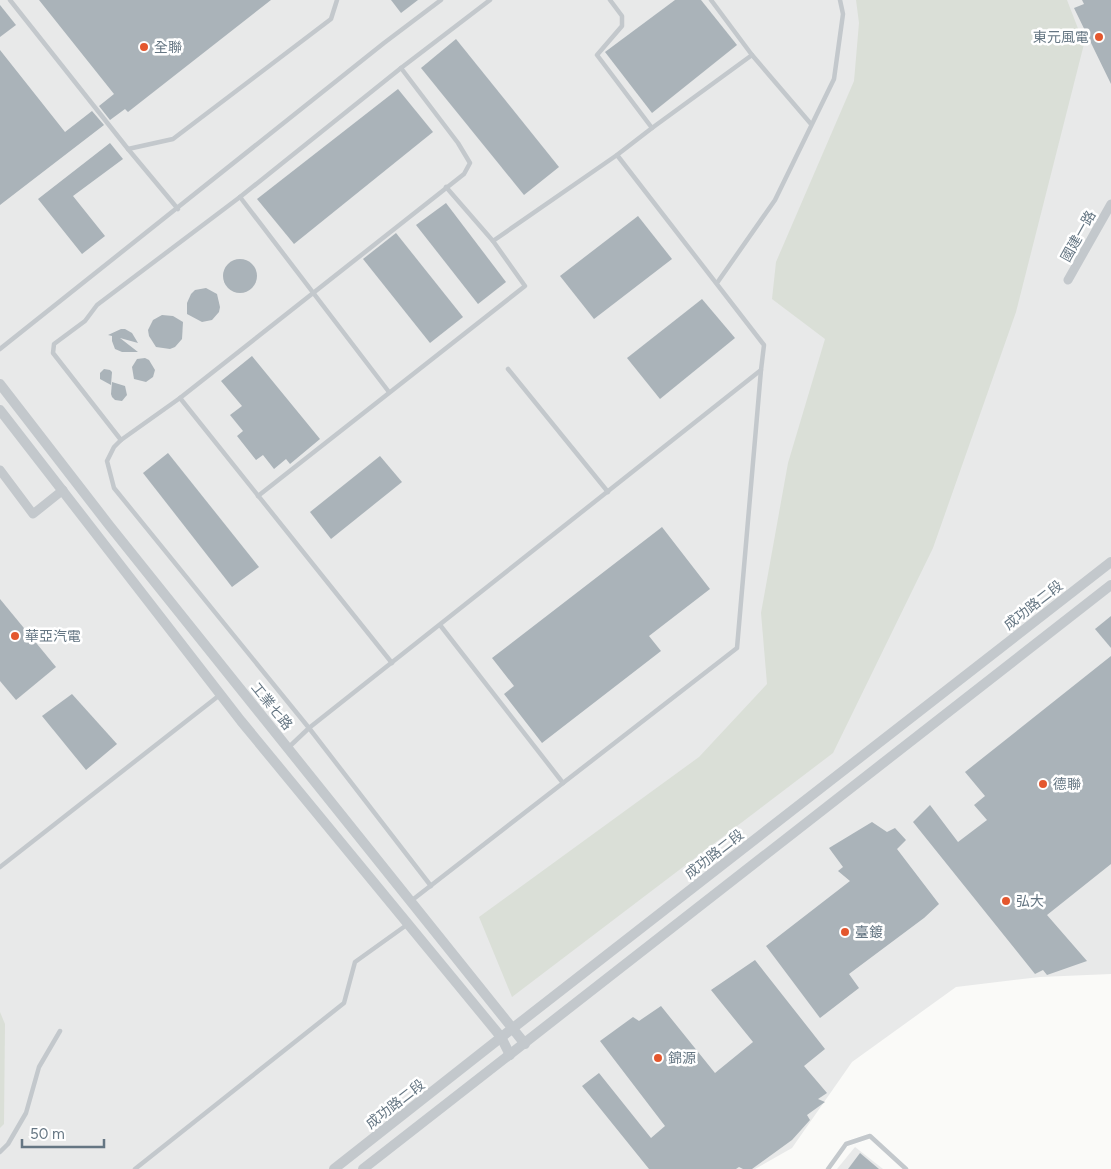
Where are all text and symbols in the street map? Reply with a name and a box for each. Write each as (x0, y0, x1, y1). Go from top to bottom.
place label: 東元風電 (1033, 29, 1089, 46)
marker: 東元風電 (1093, 31, 1105, 43)
place label: 全聯 (154, 39, 182, 56)
marker: 全聯 (138, 41, 150, 53)
street label: 國建一路 (1057, 208, 1099, 265)
street label: 成功路二段 (1000, 577, 1066, 634)
place label: 華亞汽電 (25, 628, 81, 645)
marker: 華亞汽電 (9, 630, 21, 642)
street label: 工業七路 (247, 679, 296, 733)
place label: 德聯 (1053, 776, 1081, 793)
marker: 德聯 (1037, 778, 1049, 790)
street label: 成功路二段 (681, 826, 747, 883)
place label: 弘大 (1016, 893, 1044, 910)
marker: 弘大 (1000, 895, 1012, 907)
place label: 臺鍍 (855, 924, 883, 941)
marker: 臺鍍 (839, 926, 851, 938)
place label: 錦源 (668, 1050, 696, 1067)
marker: 錦源 (652, 1052, 664, 1064)
street label: 成功路二段 (362, 1076, 428, 1133)
scale bar (22, 1116, 105, 1148)
text: 50 m (30, 1125, 65, 1143)

